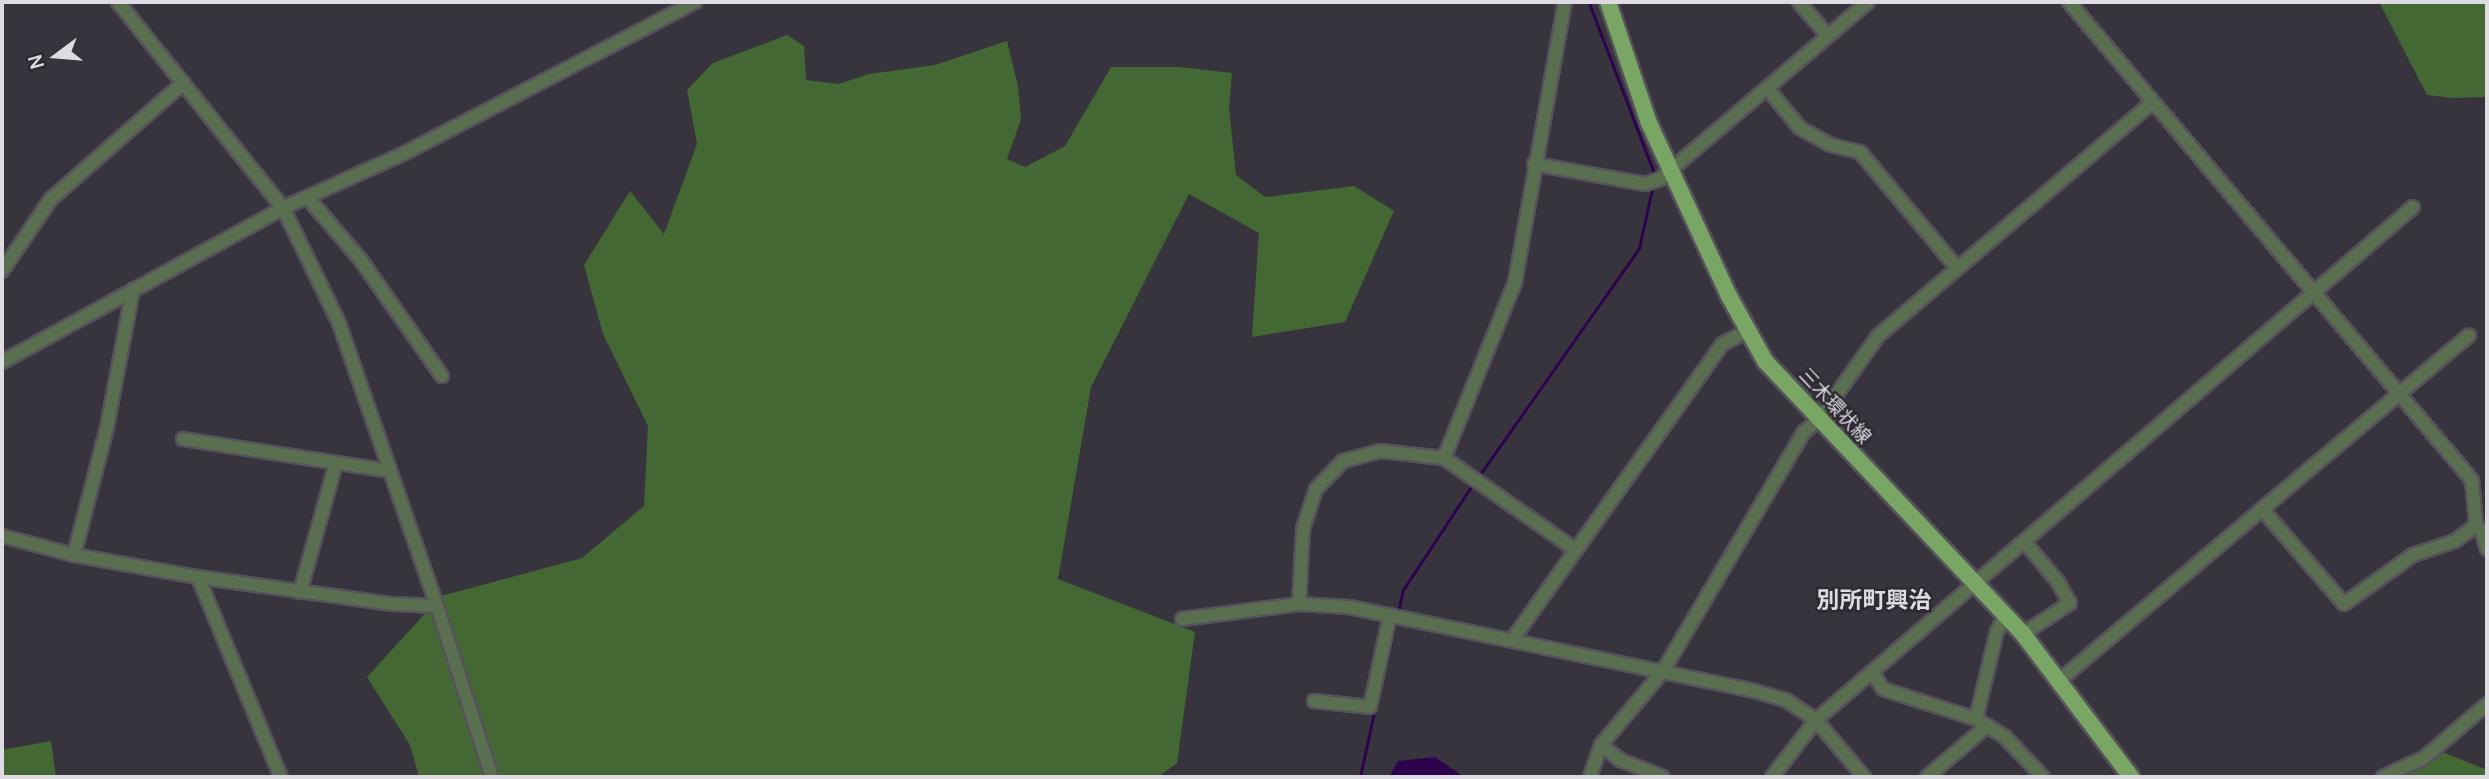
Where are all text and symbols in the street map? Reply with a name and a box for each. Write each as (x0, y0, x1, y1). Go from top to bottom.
north arrow (21, 21, 91, 91)
text: N (21, 52, 50, 72)
street label: 三木環状線 (1794, 363, 1876, 449)
district label: 別所町興治 (1817, 585, 1931, 613)

